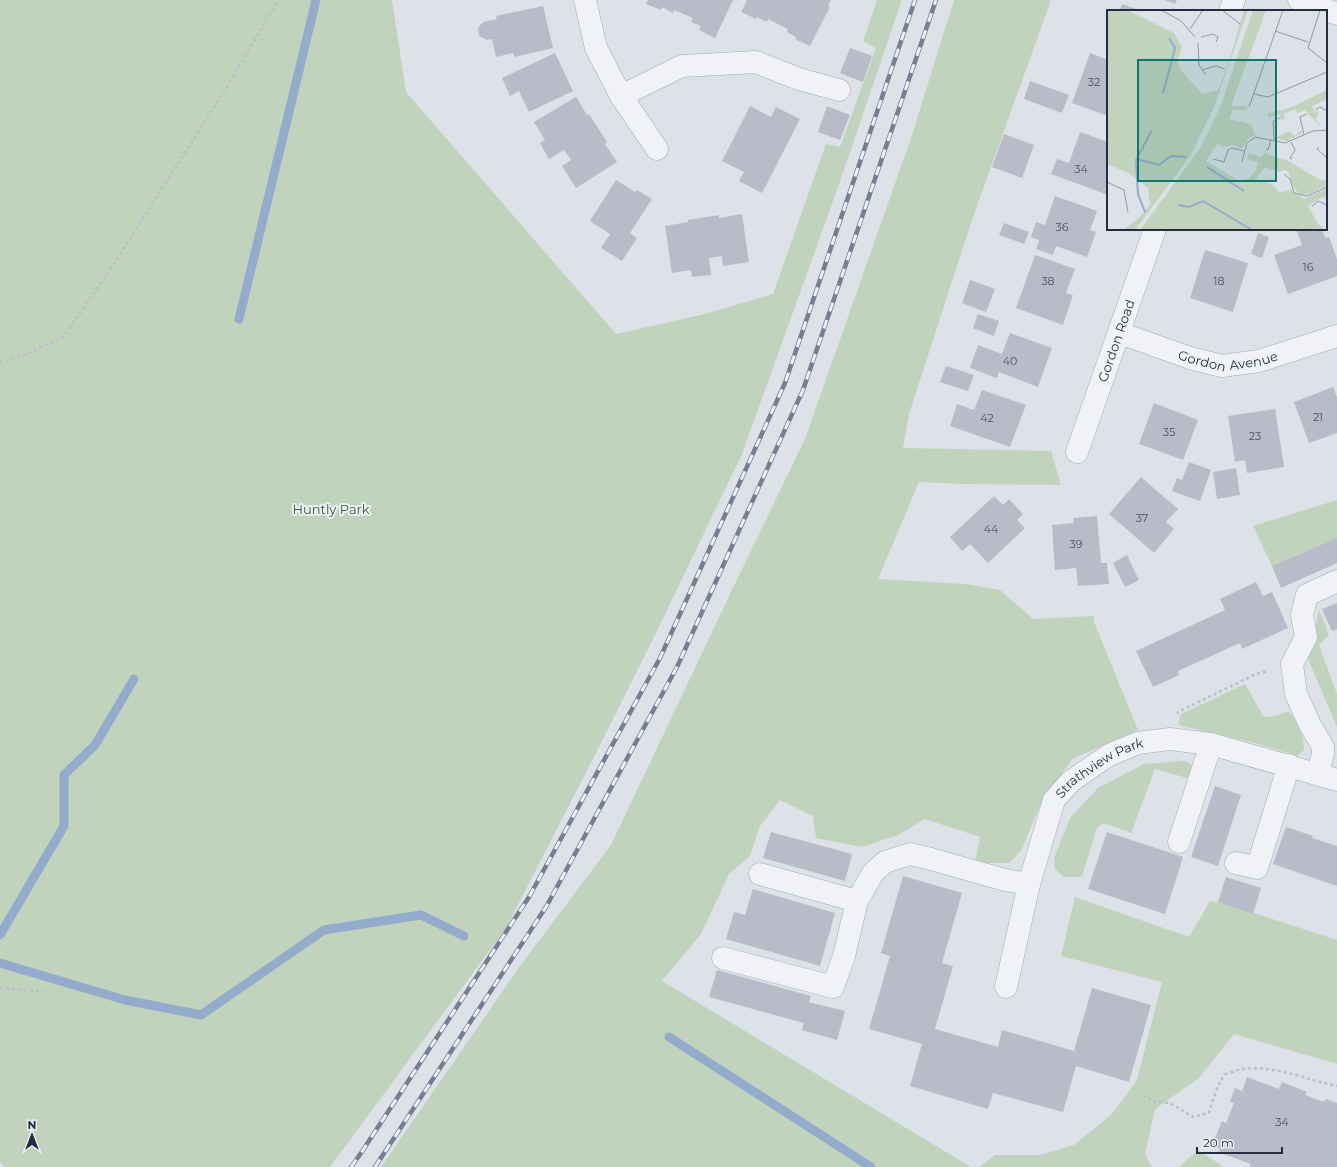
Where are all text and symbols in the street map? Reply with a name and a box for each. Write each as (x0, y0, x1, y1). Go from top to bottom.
inset map (1107, 10, 1327, 230)
house number: 32 (1088, 75, 1100, 89)
house number: 34 (1074, 162, 1088, 176)
house number: 36 (1056, 220, 1069, 234)
house number: 16 (1303, 260, 1314, 274)
house number: 38 (1041, 274, 1055, 288)
house number: 18 (1214, 274, 1225, 288)
street label: Gordon Road (1094, 297, 1138, 384)
street label: Gordon Avenue (1176, 346, 1280, 375)
house number: 40 (1003, 354, 1017, 368)
house number: 21 (1313, 410, 1323, 424)
house number: 42 (980, 411, 994, 425)
house number: 35 (1163, 425, 1175, 439)
house number: 23 (1249, 429, 1261, 443)
park label: Huntly Park (293, 501, 370, 517)
house number: 37 (1136, 511, 1148, 525)
house number: 44 (984, 522, 999, 536)
house number: 39 (1070, 537, 1083, 551)
street label: Strathview Park (1052, 734, 1144, 801)
north arrow (12, 1115, 52, 1155)
house number: 34 (1275, 1115, 1289, 1129)
text: N (28, 1118, 36, 1132)
scale bar (1197, 1129, 1282, 1155)
text: 20 m (1203, 1135, 1234, 1150)

